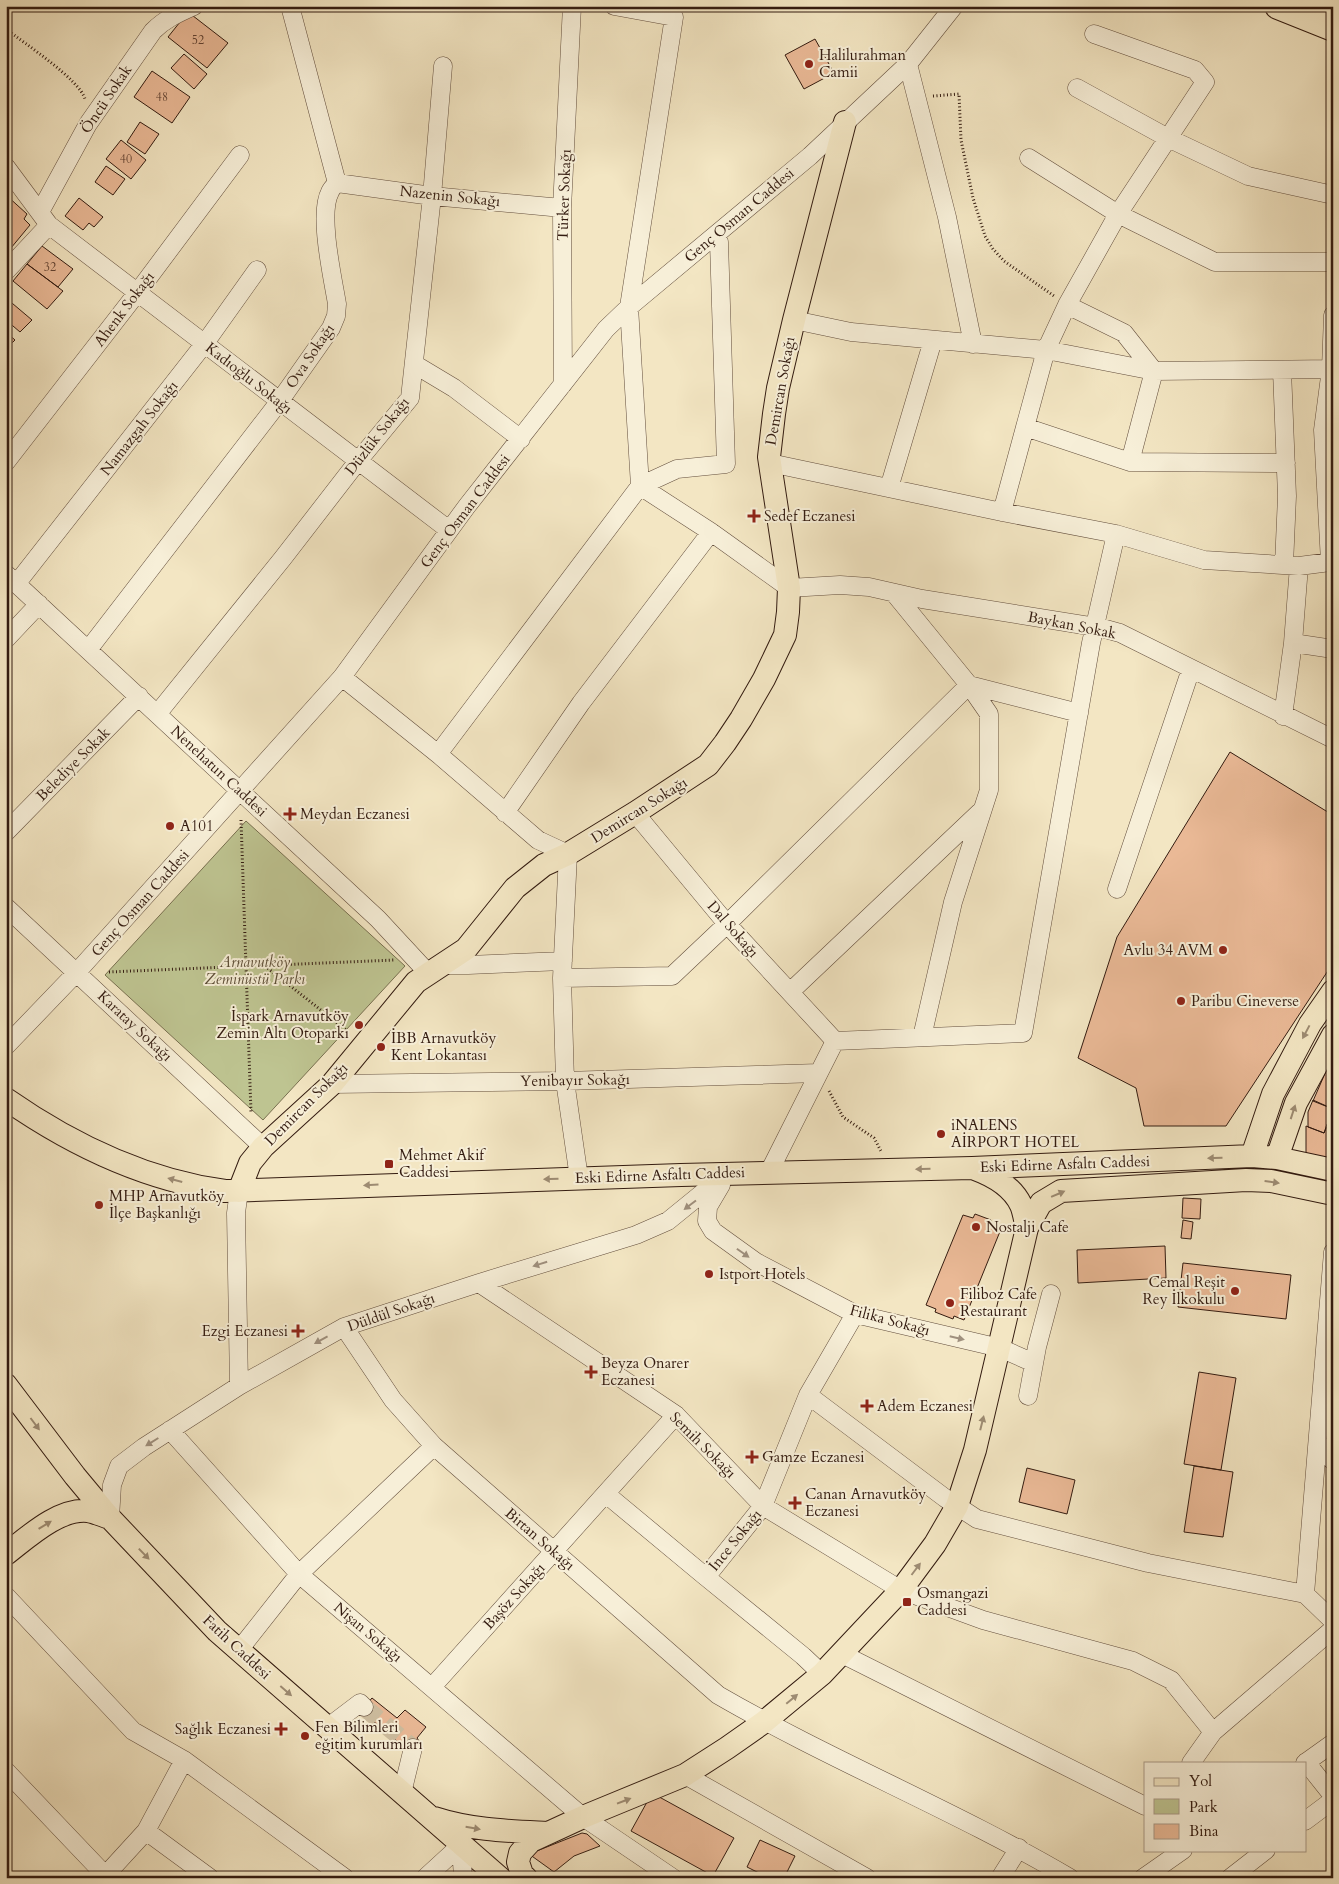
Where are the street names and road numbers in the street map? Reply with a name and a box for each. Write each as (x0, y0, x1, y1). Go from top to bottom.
street label: Öncü Sokak (76, 61, 136, 137)
street label: Türker Sokağı (552, 149, 576, 241)
street label: Genç Osman Caddesi (680, 163, 798, 267)
street label: Nazenin Sokağı (399, 181, 501, 211)
street label: Ahenk Sokağı (89, 267, 159, 351)
street label: Ova Sokağı (281, 320, 339, 392)
street label: Demircan Sokağı (761, 335, 799, 447)
street label: Kadıoğlu Sokağı (201, 338, 297, 418)
street label: Namazgah Sokağı (96, 377, 182, 479)
street label: Düzlük Sokağı (340, 393, 414, 479)
street label: Genç Osman Caddesi (416, 450, 514, 572)
street label: Baykan Sokak (1026, 607, 1118, 643)
street label: Nenehatun Caddesi (166, 721, 272, 821)
street label: Belediye Sokak (32, 723, 114, 805)
street label: Demircan Sokağı (587, 772, 691, 848)
street label: Genç Osman Caddesi (86, 845, 194, 961)
street label: Dal Sokağı (703, 896, 763, 962)
street label: Karatay Sokağı (93, 986, 177, 1066)
street label: Demircan Sokağı (260, 1058, 352, 1150)
street label: Yenibayır Sokağı (520, 1069, 630, 1091)
street label: Eski Edirne Asfaltı Caddesi (980, 1151, 1150, 1177)
street label: Eski Edirne Asfaltı Caddesi (575, 1162, 745, 1188)
street label: Düldül Sokağı (345, 1288, 437, 1336)
street label: Filika Sokağı (848, 1300, 932, 1340)
street label: Semih Sokağı (665, 1407, 741, 1483)
street label: Birtan Sokağı (501, 1503, 579, 1575)
street label: İnce Sokağı (704, 1505, 766, 1575)
street label: Başöz Sokağı (479, 1558, 549, 1634)
street label: Nişan Sokağı (329, 1597, 407, 1667)
street label: Fatih Caddesi (199, 1610, 275, 1684)

